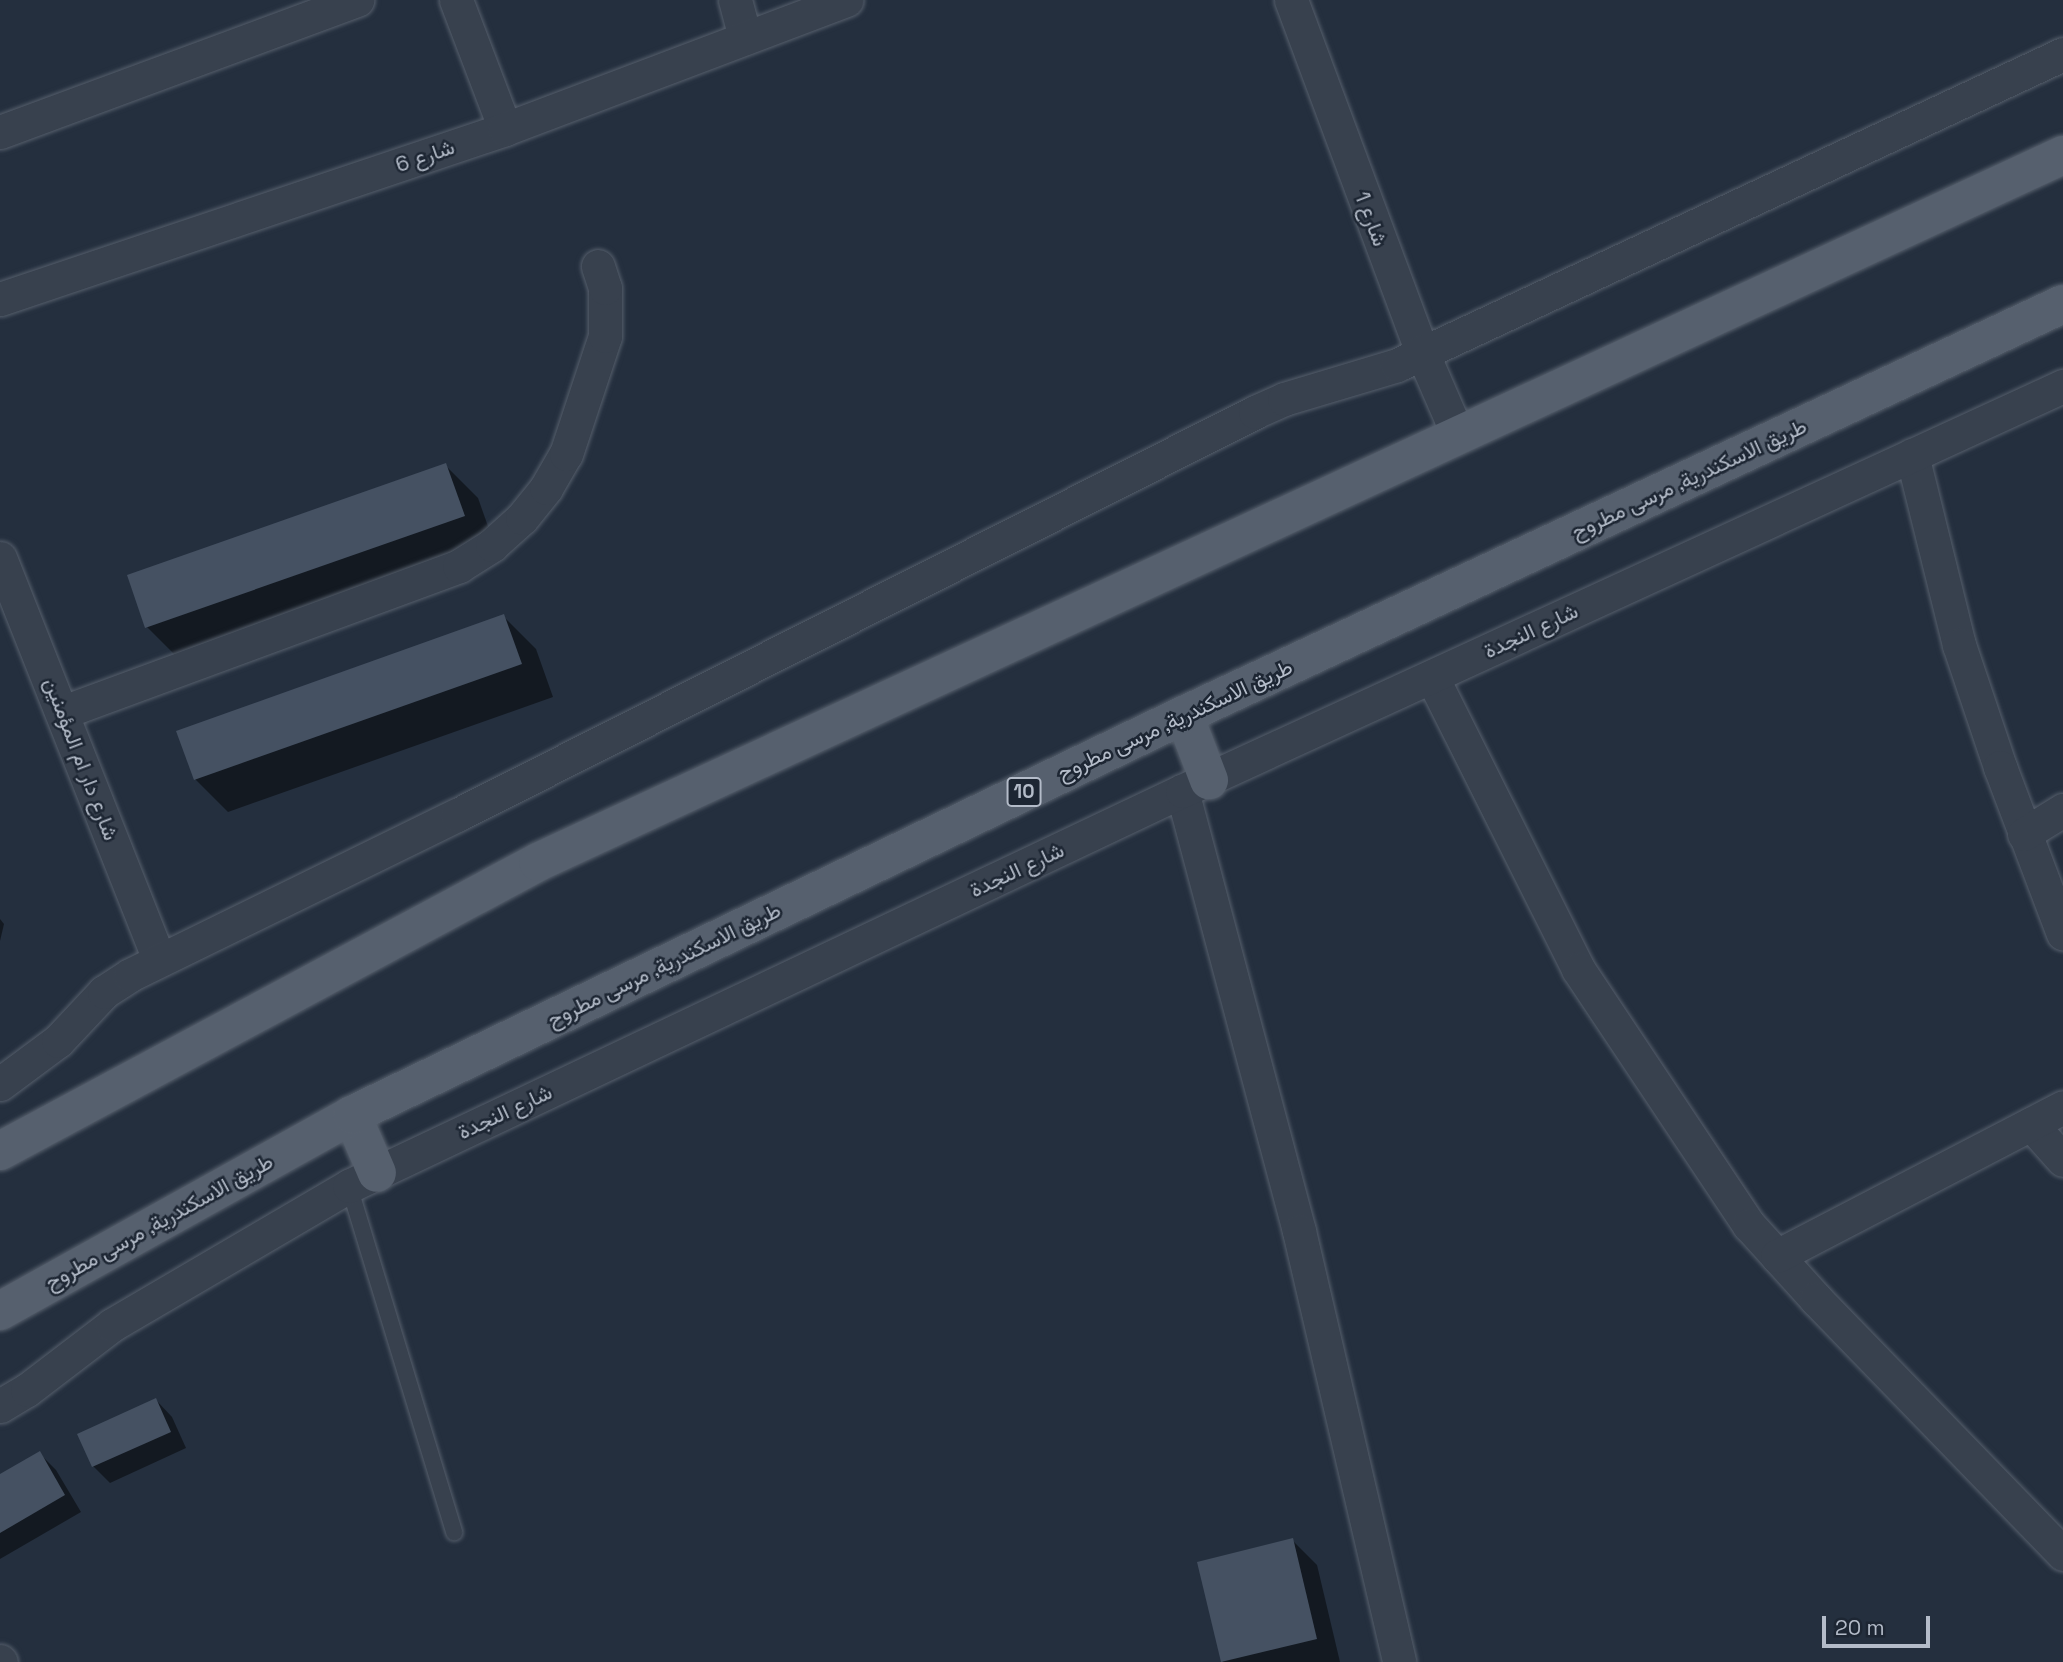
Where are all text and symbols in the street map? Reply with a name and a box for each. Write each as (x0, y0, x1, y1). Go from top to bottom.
street label: شارع 6 (392, 134, 458, 178)
street label: شارع 1 (1349, 188, 1393, 250)
street label: طريق الاسكندرية, مرسى مطروح (1567, 413, 1811, 545)
street label: شارع النجدة (1480, 598, 1582, 664)
street label: طريق الاسكندرية, مرسى مطروح (1053, 654, 1297, 786)
street label: شارع دار ام المؤمنين (38, 674, 124, 844)
road number: 10 (1006, 776, 1042, 807)
street label: شارع النجدة (966, 837, 1068, 903)
street label: طريق الاسكندرية, مرسى مطروح (543, 897, 785, 1033)
street label: شارع النجدة (454, 1079, 556, 1145)
street label: طريق الاسكندرية, مرسى مطروح (40, 1149, 278, 1295)
scale bar (1825, 1602, 1934, 1646)
text: 20 m (1835, 1614, 1885, 1641)

